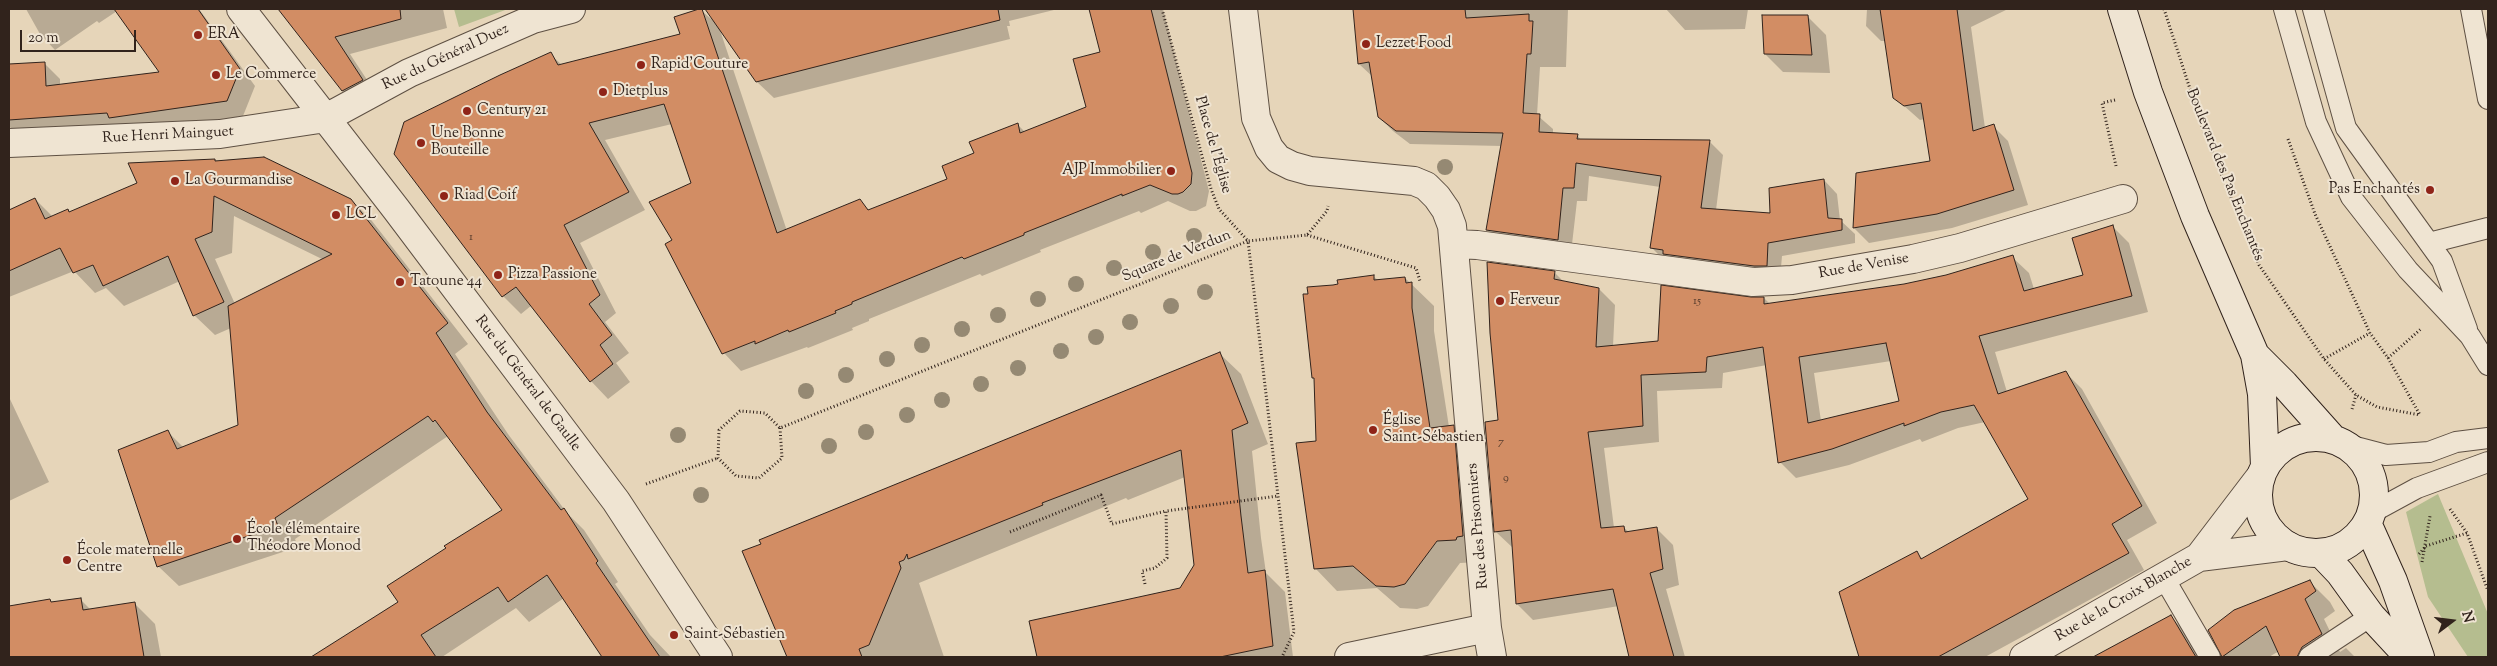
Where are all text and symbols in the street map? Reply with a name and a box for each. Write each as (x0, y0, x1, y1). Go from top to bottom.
scale bar (22, 20, 139, 52)
street label: Rue du Général Duez (380, 21, 512, 95)
place label: ERA (208, 26, 240, 44)
text: 20 m (28, 28, 59, 49)
marker: ERA (192, 29, 204, 41)
place label: Lezzet Food (1376, 35, 1452, 53)
marker: Lezzet Food (1360, 38, 1372, 50)
place label: Rapid'Couture (651, 56, 748, 74)
marker: Rapid'Couture (635, 59, 647, 71)
place label: Le Commerce (226, 66, 316, 84)
marker: Le Commerce (210, 69, 222, 81)
place label: Dietplus (613, 83, 668, 101)
marker: Dietplus (597, 86, 609, 98)
street label: Boulevard des Pas Enchantés (2181, 86, 2267, 264)
street label: Place de l'Église (1189, 94, 1235, 196)
place label: Century 21 (477, 102, 547, 120)
marker: Century 21 (461, 105, 473, 117)
street label: Rue Henri Mainguet (102, 124, 234, 148)
place label: Une Bonne Bouteille (431, 125, 504, 160)
marker: Une Bonne Bouteille (415, 137, 427, 149)
place label: AJP Immobilier (1062, 162, 1161, 180)
marker: AJP Immobilier (1165, 165, 1177, 177)
place label: La Gourmandise (185, 172, 293, 190)
marker: La Gourmandise (169, 175, 181, 187)
place label: Pas Enchantés (2329, 181, 2420, 199)
marker: Pas Enchantés (2424, 184, 2436, 196)
place label: Riad Coif (454, 187, 517, 205)
marker: Riad Coif (438, 190, 450, 202)
place label: LCL (346, 206, 376, 224)
marker: LCL (330, 209, 342, 221)
street label: Square de Verdun (1120, 227, 1234, 287)
house number: 1 (469, 231, 473, 245)
street label: Rue de Venise (1817, 250, 1911, 284)
place label: Pizza Passione (508, 266, 597, 284)
marker: Pizza Passione (492, 269, 504, 281)
place label: Tatoune 44 (410, 273, 482, 291)
marker: Tatoune 44 (394, 276, 406, 288)
place label: Ferveur (1510, 292, 1559, 310)
marker: Ferveur (1494, 295, 1506, 307)
house number: 15 (1693, 295, 1701, 309)
street label: Rue du Général de Gaulle (470, 312, 584, 456)
place label: Église Saint-Sébastien (1383, 412, 1484, 447)
marker: Église Saint-Sébastien (1367, 424, 1379, 436)
house number: 7 (1498, 436, 1504, 450)
street label: Rue des Prisonniers (1465, 462, 1493, 590)
house number: 9 (1503, 472, 1509, 486)
place label: École élémentaire Théodore Monod (247, 521, 361, 556)
marker: École élémentaire Théodore Monod (231, 533, 243, 545)
place label: École maternelle Centre (77, 542, 183, 577)
street label: Rue de la Croix Blanche (2052, 553, 2196, 647)
marker: École maternelle Centre (61, 554, 73, 566)
north arrow (2427, 596, 2477, 646)
text: N (2455, 609, 2478, 625)
place label: Saint-Sébastien (684, 626, 785, 644)
marker: Saint-Sébastien (668, 629, 680, 641)

